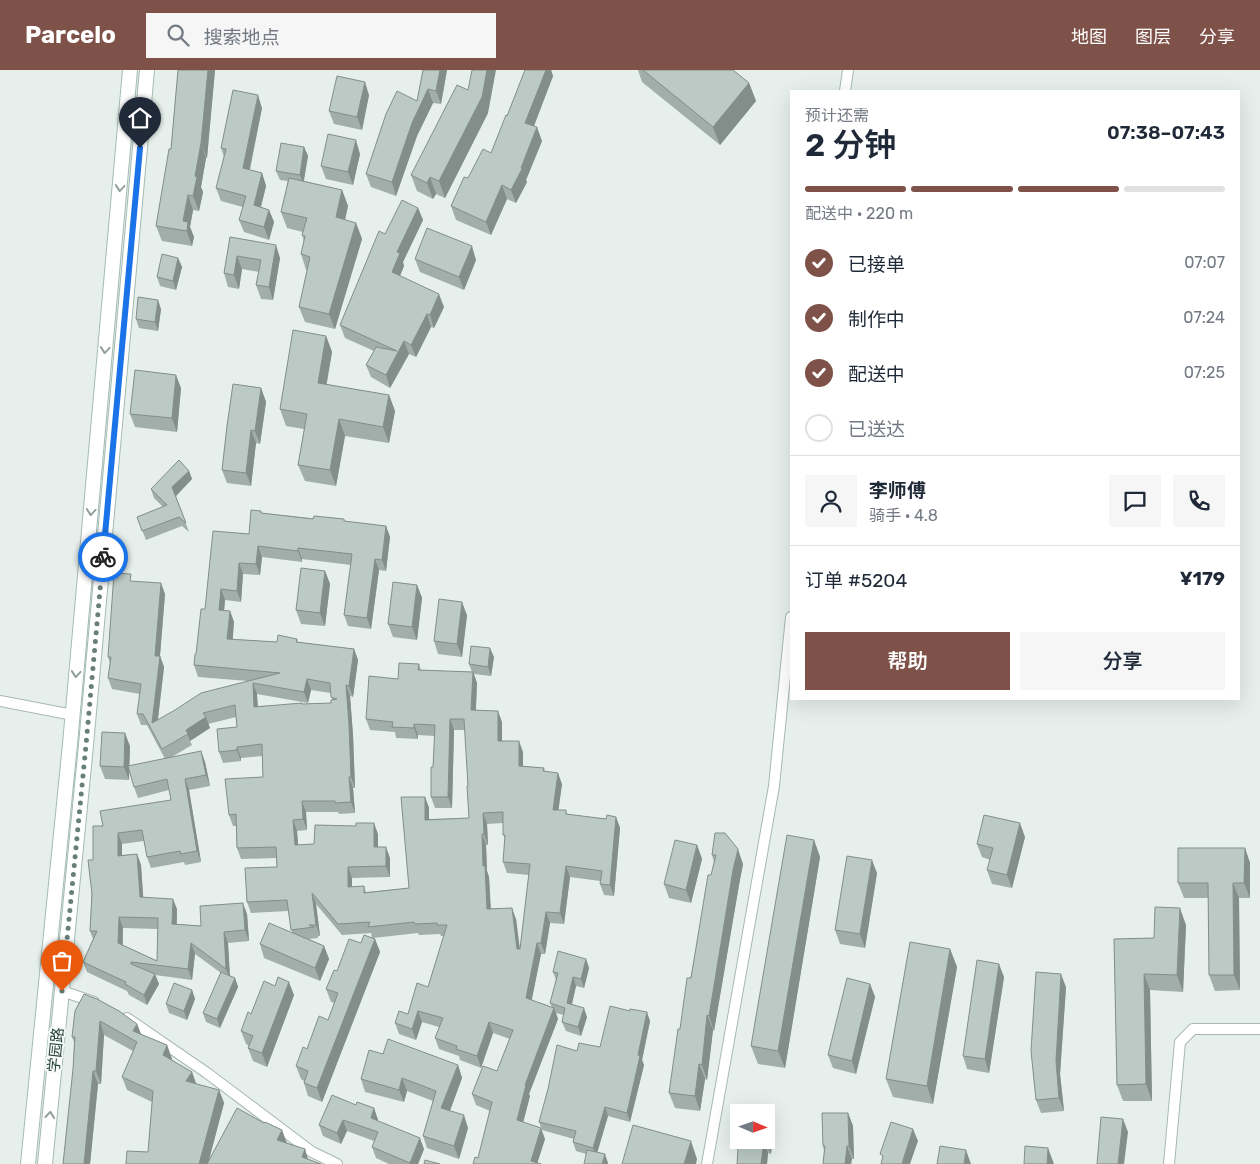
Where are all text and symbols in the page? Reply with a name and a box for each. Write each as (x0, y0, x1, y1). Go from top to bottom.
search box (146, 13, 496, 58)
text: Parcelo (25, 21, 116, 49)
icon: search (164, 21, 192, 49)
text: 搜索地点 (204, 26, 280, 49)
text: 地图 (1071, 26, 1107, 48)
text: 图层 (1135, 26, 1171, 48)
text: 分享 (1199, 26, 1235, 48)
pin (119, 97, 161, 148)
icon: home (126, 104, 154, 132)
text: 预计还需 (805, 106, 869, 125)
text: 07:38–07:43 (1107, 121, 1225, 144)
text: 2 分钟 (805, 126, 896, 164)
one-way arrow (115, 185, 126, 193)
text: 配送中 · 220 m (805, 204, 913, 223)
icon: check (805, 249, 833, 277)
text: 已接单 (848, 253, 905, 276)
text: 07:07 (1184, 253, 1225, 272)
icon: check (805, 304, 833, 332)
text: 制作中 (848, 308, 905, 331)
text: 07:24 (1183, 308, 1225, 327)
one-way arrow (100, 346, 111, 354)
icon: check (805, 359, 833, 387)
text: 配送中 (848, 363, 905, 386)
text: 07:25 (1184, 363, 1225, 382)
text: 已送达 (848, 418, 905, 441)
button: person (805, 475, 857, 527)
button: chat (1109, 475, 1161, 527)
button: phone (1173, 475, 1225, 527)
text: 李师傅 (869, 479, 926, 502)
text: 骑手 · 4.8 (869, 506, 938, 525)
one-way arrow (86, 508, 97, 516)
courier (78, 532, 128, 582)
icon: bike (89, 543, 117, 571)
text: ¥179 (1179, 567, 1225, 590)
text: 订单 #5204 (805, 569, 907, 592)
button: 帮助 (805, 632, 1010, 690)
button: 分享 (1020, 632, 1225, 690)
one-way arrow (71, 670, 82, 678)
pin (41, 940, 83, 991)
icon: bag (48, 947, 76, 975)
street label: 学园路 (45, 1027, 67, 1073)
north arrow (730, 1104, 775, 1149)
map controls (730, 1104, 775, 1149)
one-way arrow (44, 1111, 55, 1119)

